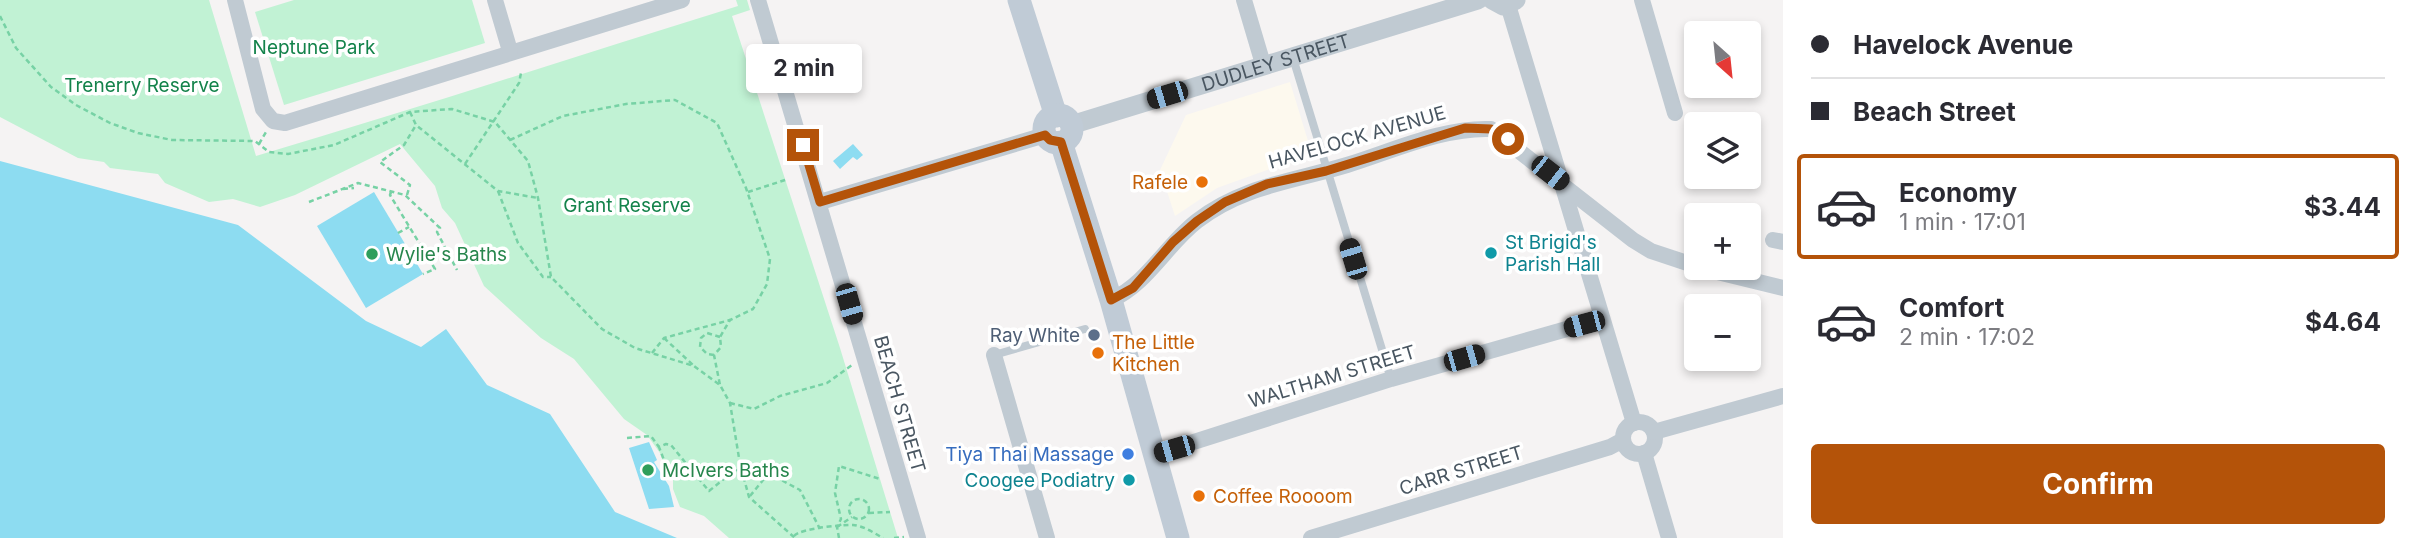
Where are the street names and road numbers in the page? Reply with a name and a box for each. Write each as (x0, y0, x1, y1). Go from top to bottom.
street label: DUDLEY STREET (1199, 29, 1353, 96)
street label: HAVELOCK AVENUE (1266, 101, 1448, 174)
street label: BEACH STREET (869, 333, 930, 475)
street label: WALTHAM STREET (1246, 340, 1418, 413)
street label: CARR STREET (1396, 441, 1526, 500)

